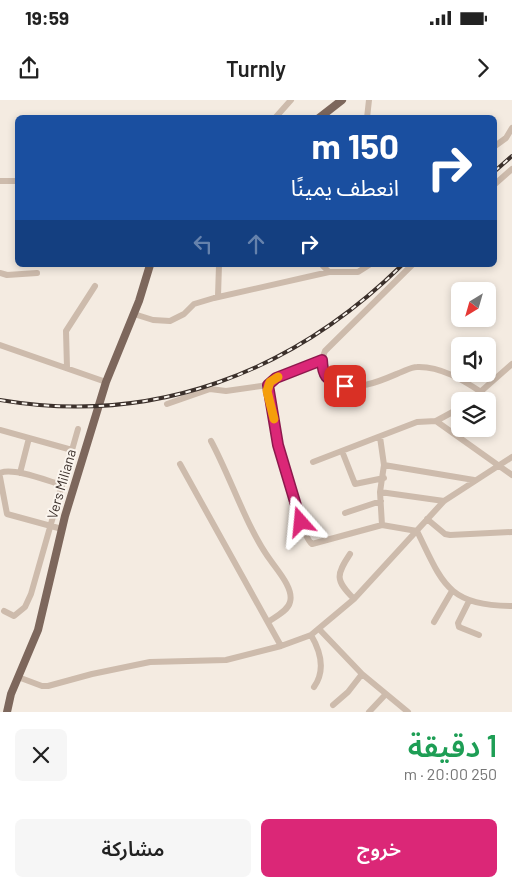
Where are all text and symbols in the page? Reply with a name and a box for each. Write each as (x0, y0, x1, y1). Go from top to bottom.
text: 19:59 (25, 6, 69, 29)
icon: share (15, 54, 43, 82)
icon: forward (469, 54, 497, 82)
text: Turnly (226, 55, 286, 81)
text: 150 m (312, 124, 399, 166)
icon: right (417, 135, 482, 200)
text: انعطف يمينًا (291, 174, 399, 200)
icon: left (189, 230, 217, 258)
icon: ahead (242, 230, 270, 258)
icon: right (295, 230, 323, 258)
north arrow (451, 282, 496, 328)
map controls (451, 282, 496, 437)
button: sound (451, 337, 496, 382)
pin (324, 365, 366, 407)
icon: arrive (331, 372, 359, 400)
button: layers (451, 392, 496, 437)
street label: Vers Miliana (43, 447, 79, 521)
position arrow (274, 495, 326, 547)
text: 1 دقيقة (408, 727, 497, 763)
button: close (15, 729, 67, 781)
text: 250 m · 20:00 (404, 764, 497, 783)
button: مشاركة (15, 819, 251, 877)
button: خروج (261, 819, 497, 877)

